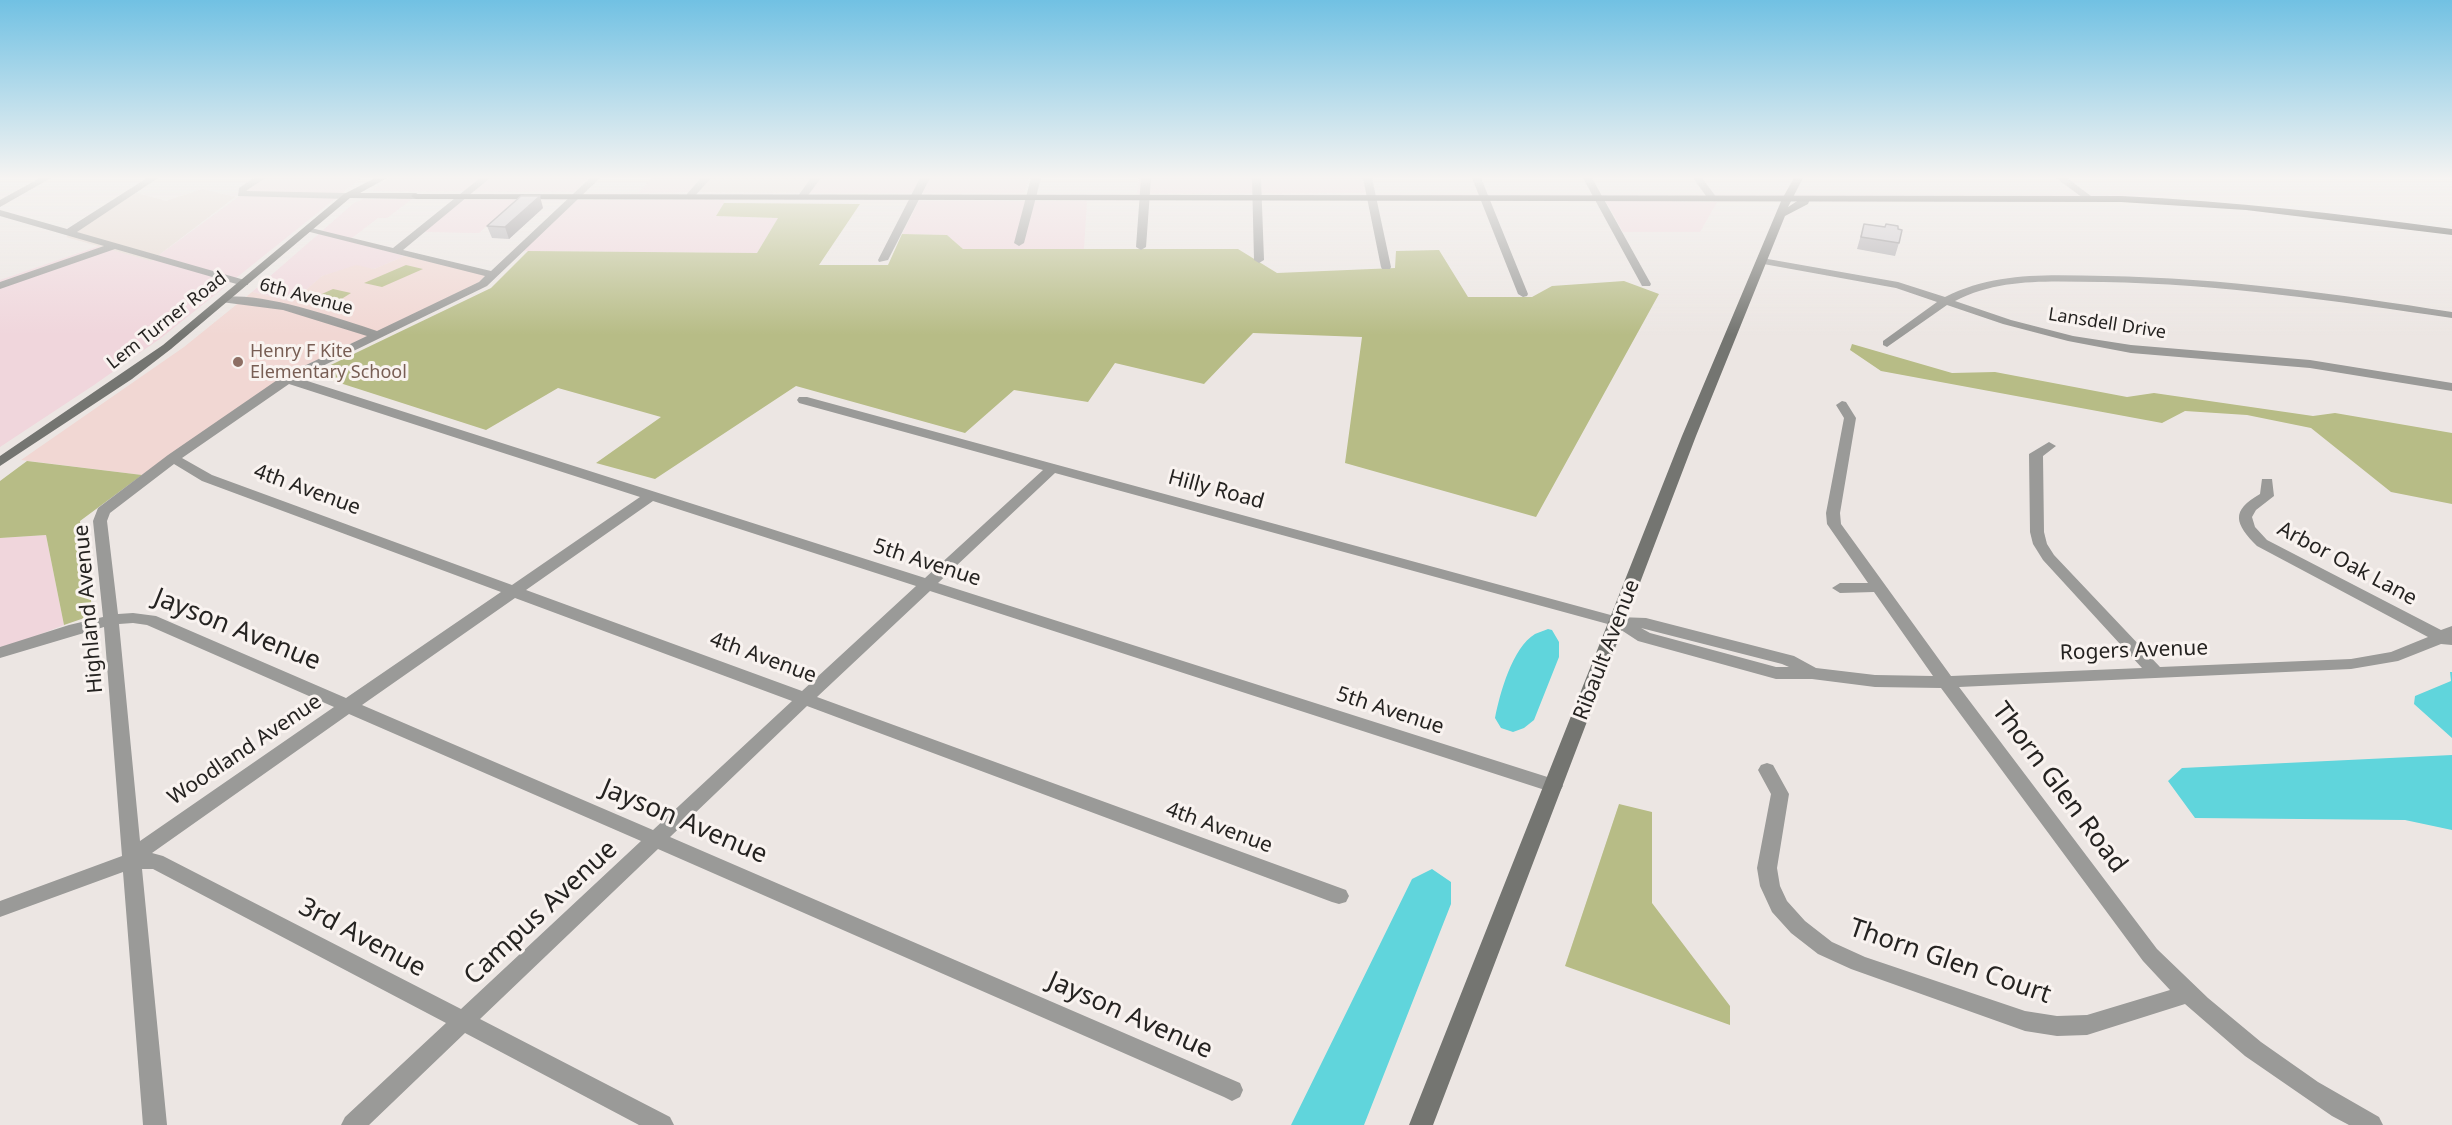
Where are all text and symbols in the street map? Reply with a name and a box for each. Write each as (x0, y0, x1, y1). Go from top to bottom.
street label: Lem Turner Road (103, 268, 231, 374)
street label: 6th Avenue (257, 274, 355, 320)
street label: Lansdell Drive (2047, 304, 2167, 344)
place label: Henry F Kite Elementary School (250, 341, 407, 384)
marker: Henry F Kite Elementary School (231, 355, 245, 369)
street label: 4th Avenue (250, 459, 364, 521)
street label: Hilly Road (1165, 465, 1267, 515)
street label: Arbor Oak Lane (2273, 517, 2421, 611)
street label: Highland Avenue (69, 524, 109, 694)
street label: 5th Avenue (870, 534, 984, 592)
street label: Ribault Avenue (1569, 576, 1645, 724)
street label: Jayson Avenue (149, 582, 325, 678)
street label: 4th Avenue (706, 627, 820, 689)
street label: Rogers Avenue (2059, 636, 2209, 666)
street label: 5th Avenue (1333, 682, 1447, 740)
street label: Woodland Avenue (163, 689, 327, 811)
street label: Thorn Glen Road (1985, 697, 2133, 879)
street label: Jayson Avenue (596, 773, 772, 871)
street label: 4th Avenue (1162, 797, 1276, 859)
street label: Campus Avenue (458, 834, 624, 992)
street label: 3rd Avenue (293, 892, 431, 984)
street label: Thorn Glen Court (1845, 913, 2055, 1011)
street label: Jayson Avenue (1043, 966, 1217, 1066)

